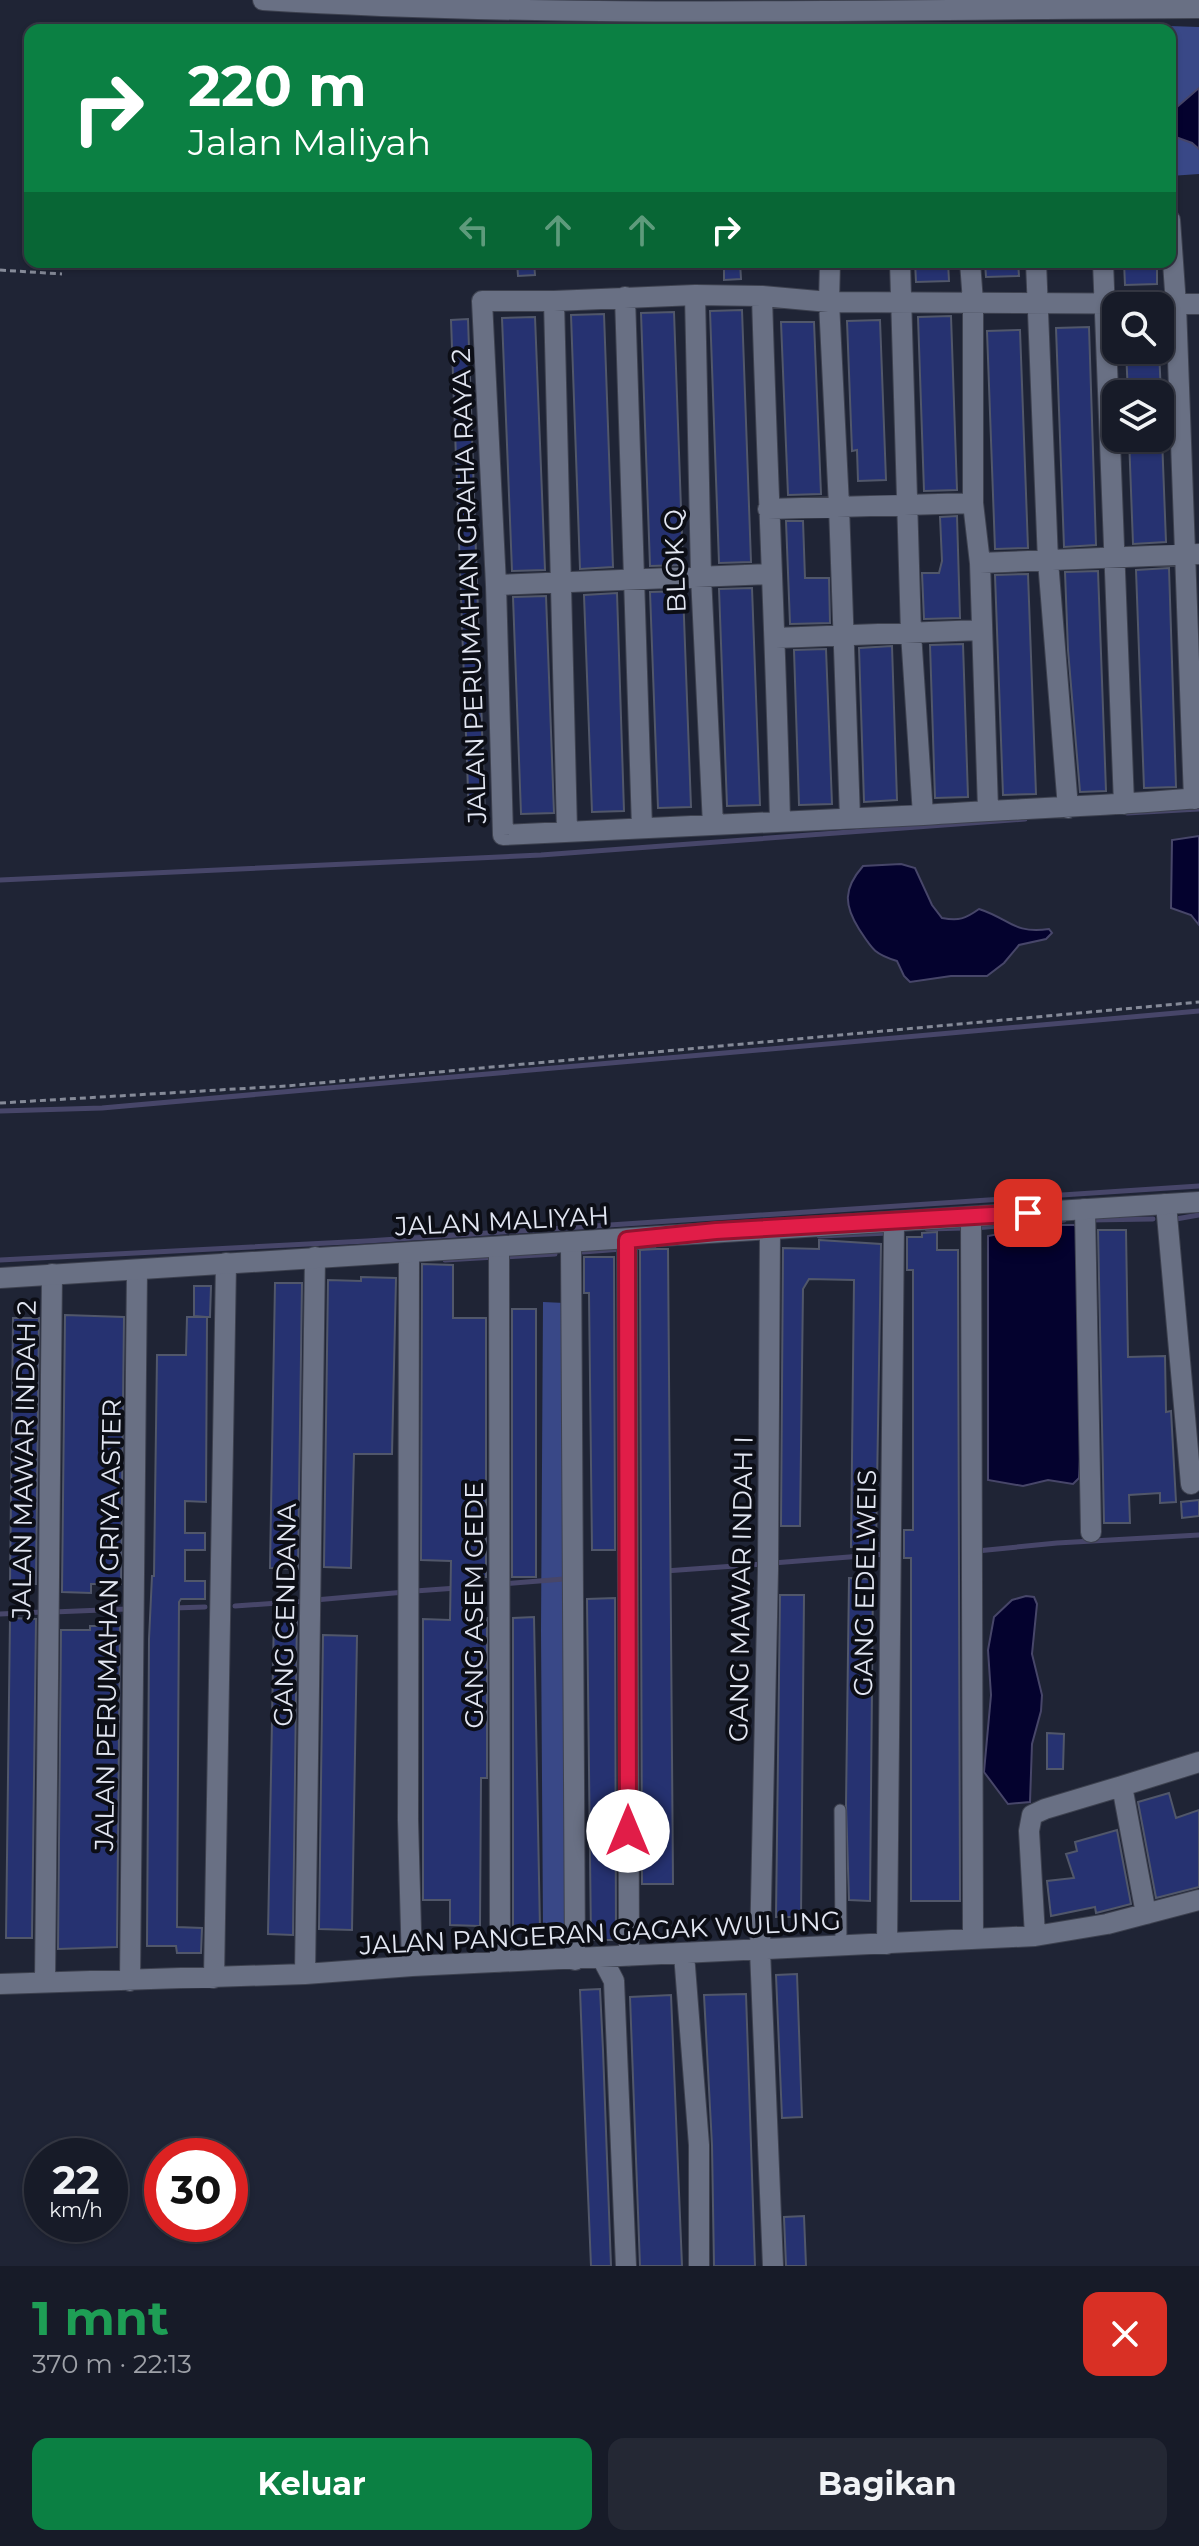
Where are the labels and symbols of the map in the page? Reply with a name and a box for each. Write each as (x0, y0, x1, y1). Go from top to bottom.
street label: JALAN PERUMAHAN GRAHA RAYA 2 (445, 348, 493, 825)
street label: BLOK Q (657, 509, 693, 613)
pin (994, 1179, 1062, 1247)
street label: JALAN MALIYAH (393, 1199, 610, 1243)
street label: JALAN MAWAR INDAH 2 (5, 1300, 43, 1621)
street label: JALAN PERUMAHAN GRIYA ASTER (88, 1399, 128, 1852)
street label: GANG MAWAR INDAH I (722, 1436, 760, 1742)
street label: GANG EDELWEIS (847, 1469, 883, 1697)
street label: GANG ASEM GEDE (458, 1482, 490, 1728)
street label: GANG CENDANA (267, 1503, 303, 1727)
position arrow (586, 1789, 670, 1873)
street label: JALAN PANGERAN GAGAK WULUNG (357, 1904, 842, 1962)
speed limit sign: 30 (144, 2138, 248, 2242)

